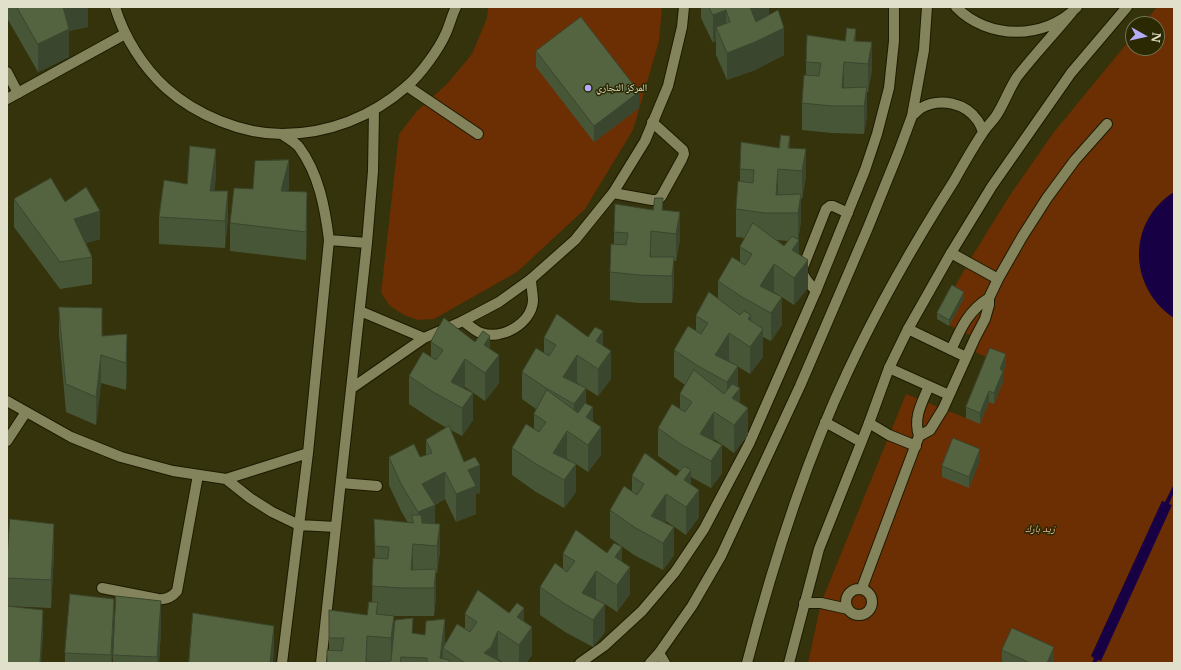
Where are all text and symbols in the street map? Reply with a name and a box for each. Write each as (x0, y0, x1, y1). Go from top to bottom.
north arrow (1125, 16, 1165, 56)
text: N (1148, 31, 1164, 44)
place label: المركز التجاري (596, 82, 647, 94)
marker: المركز التجاري (583, 83, 593, 93)
park label: زيد بارك (1025, 523, 1055, 535)

